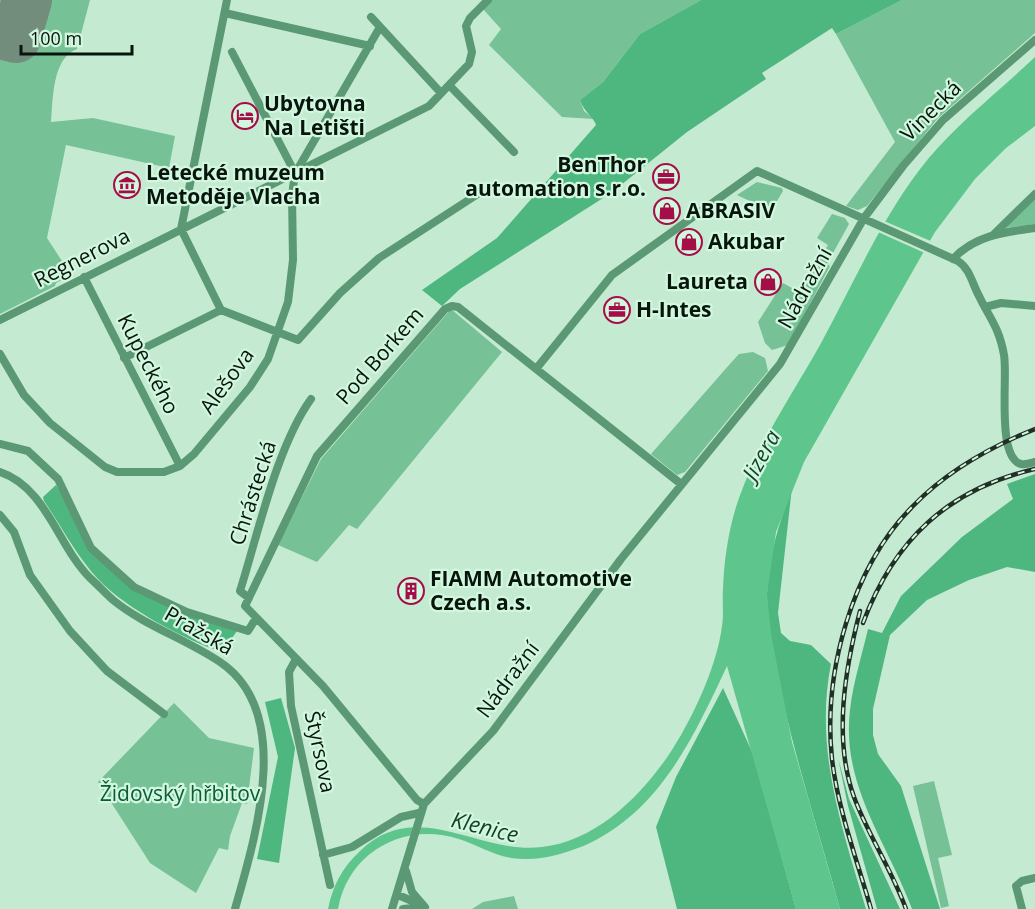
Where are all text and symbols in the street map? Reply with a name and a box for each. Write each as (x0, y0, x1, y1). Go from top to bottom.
scale bar (21, 18, 132, 56)
text: 100 m (30, 26, 82, 50)
street label: Vinecká (894, 74, 967, 147)
place label: Ubytovna Na Letišti (264, 89, 366, 141)
hotel icon: Ubytovna Na Letišti (230, 101, 260, 131)
place label: BenThor automation s.r.o. (465, 150, 646, 202)
place label: Letecké muzeum Metoděje Vlacha (146, 158, 325, 210)
office icon: BenThor automation s.r.o. (651, 162, 681, 192)
museum icon: Letecké muzeum Metoděje Vlacha (112, 170, 142, 200)
shop icon: ABRASIV (652, 196, 682, 226)
place label: ABRASIV (686, 196, 775, 224)
street label: Regnerova (29, 221, 134, 293)
shop icon: Akubar (674, 227, 704, 257)
place label: Akubar (708, 227, 785, 255)
street label: Nádražní (770, 241, 838, 333)
place label: Laureta (666, 267, 748, 295)
shop icon: Laureta (753, 267, 783, 297)
office icon: H-Intes (602, 295, 632, 325)
place label: H-Intes (636, 295, 712, 323)
street label: Pod Borkem (329, 301, 429, 410)
street label: Kupeckého (112, 309, 186, 418)
street label: Alešova (193, 342, 260, 419)
water label: Jizera (732, 424, 786, 489)
street label: Chrástecká (222, 437, 282, 549)
place label: FIAMM Automotive Czech a.s. (430, 564, 632, 616)
building icon: FIAMM Automotive Czech a.s. (396, 576, 426, 606)
street label: Pražská (160, 599, 239, 661)
street label: Nádražní (469, 635, 545, 723)
street label: Štyrsova (299, 708, 343, 795)
park label: Židovský hřbitov (100, 779, 261, 807)
water label: Klenice (449, 803, 522, 849)

